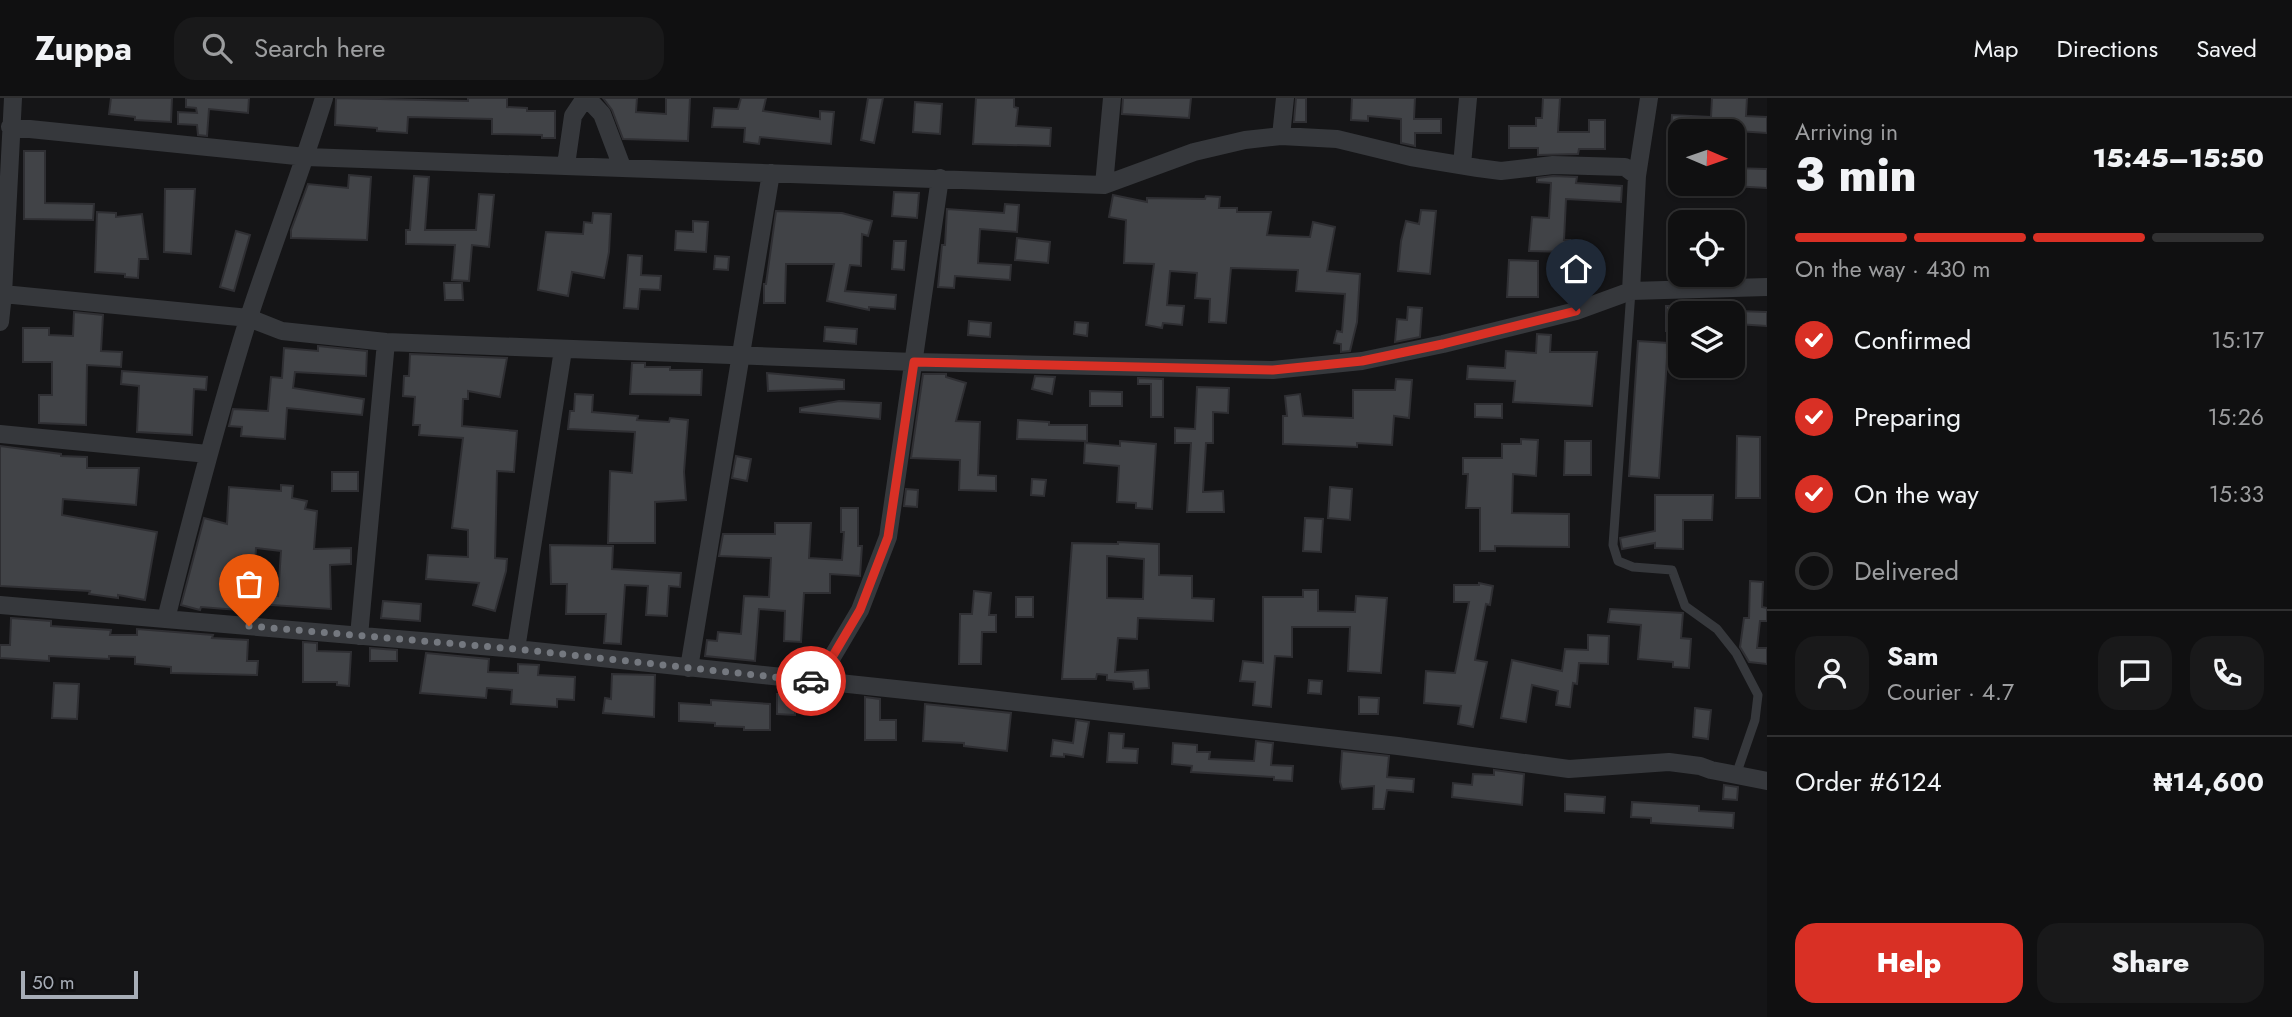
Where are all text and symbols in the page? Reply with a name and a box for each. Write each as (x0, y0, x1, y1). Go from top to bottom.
search box (174, 17, 664, 80)
text: Zuppa (35, 25, 132, 72)
icon: search (198, 29, 236, 67)
text: Search here (254, 29, 385, 67)
text: Map (1974, 31, 2019, 66)
text: Directions (2057, 31, 2158, 66)
text: Saved (2196, 31, 2257, 66)
text: Arriving in (1795, 115, 1898, 149)
north arrow (1668, 119, 1745, 196)
map controls (1668, 119, 1745, 378)
text: 15:45–15:50 (2092, 139, 2264, 177)
text: 3 min (1795, 142, 1917, 208)
button: locate (1668, 210, 1745, 287)
pin (1546, 239, 1606, 311)
icon: home (1557, 250, 1595, 288)
text: On the way · 430 m (1795, 252, 1991, 286)
button: layers (1668, 301, 1745, 378)
icon: check (1795, 321, 1833, 359)
text: Confirmed (1854, 321, 1971, 359)
text: 15:17 (2211, 323, 2264, 357)
icon: check (1795, 398, 1833, 436)
text: Preparing (1854, 398, 1961, 436)
text: 15:26 (2207, 400, 2264, 434)
icon: check (1795, 475, 1833, 513)
text: On the way (1854, 475, 1979, 513)
text: 15:33 (2209, 477, 2264, 511)
text: Delivered (1854, 552, 1959, 590)
pin (219, 554, 279, 626)
icon: bag (230, 565, 268, 603)
button: person (1795, 636, 1869, 710)
button: chat (2098, 636, 2172, 710)
button: phone (2190, 636, 2264, 710)
text: Sam (1887, 637, 1939, 675)
courier (776, 646, 846, 716)
icon: car (792, 662, 830, 700)
text: Courier · 4.7 (1887, 675, 2014, 709)
text: Order #6124 (1795, 763, 1942, 801)
text: ₦14,600 (2154, 763, 2264, 801)
button: Help (1795, 923, 2023, 1003)
button: Share (2037, 923, 2264, 1003)
scale bar (21, 968, 138, 1000)
text: 50 m (32, 969, 75, 996)

